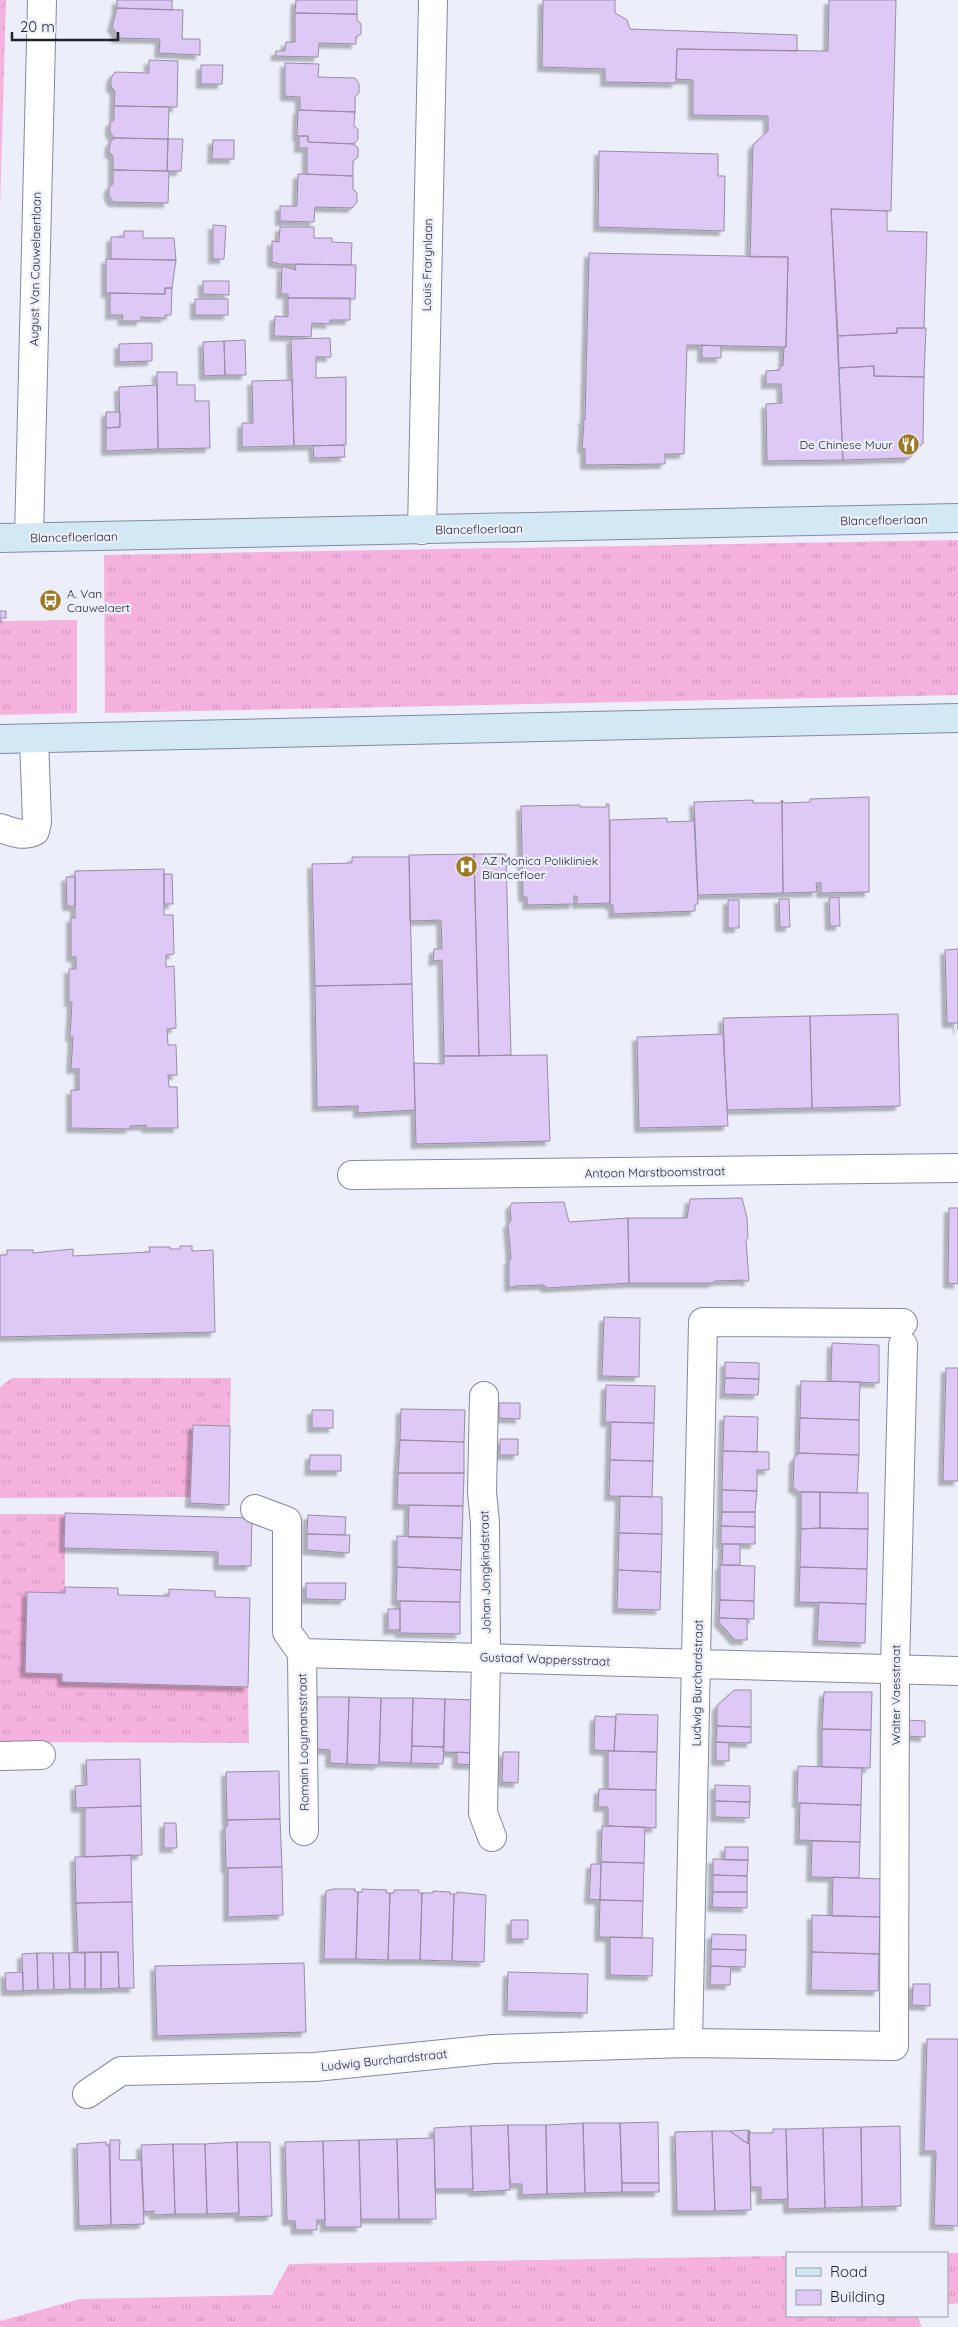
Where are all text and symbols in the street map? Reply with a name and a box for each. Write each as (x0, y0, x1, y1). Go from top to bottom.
scale bar (12, 10, 119, 42)
text: 20 m (20, 17, 55, 36)
street label: August Van Cauwelaertlaan (26, 192, 44, 346)
street label: Louis Frarynlaan (419, 218, 435, 312)
restaurant icon: De Chinese Muur (897, 432, 921, 456)
place label: De Chinese Muur (799, 437, 893, 452)
street label: Blancefloerlaan (840, 512, 928, 528)
street label: Blancefloerlaan (435, 521, 523, 537)
street label: Blancefloerlaan (30, 529, 118, 545)
place label: A. Van Cauwelaert (67, 586, 130, 615)
bus stop icon: A. Van Cauwelaert (39, 588, 63, 612)
place label: AZ Monica Polikliniek Blancefloer (482, 853, 598, 882)
hospital icon: AZ Monica Polikliniek Blancefloer (454, 855, 478, 879)
street label: Antoon Marstboomstraat (585, 1163, 725, 1181)
street label: Johan Jongkindstraat (476, 1510, 494, 1634)
street label: Ludwig Burchardstraat (688, 1620, 706, 1746)
street label: Walter Vaesstraat (888, 1645, 903, 1745)
street label: Gustaaf Wappersstraat (480, 1649, 610, 1669)
street label: Romain Looymansstraat (294, 1673, 312, 1811)
street label: Ludwig Burchardstraat (320, 2046, 448, 2074)
legend (786, 2252, 948, 2317)
text: Road (830, 2262, 867, 2281)
text: Building (830, 2287, 885, 2306)

